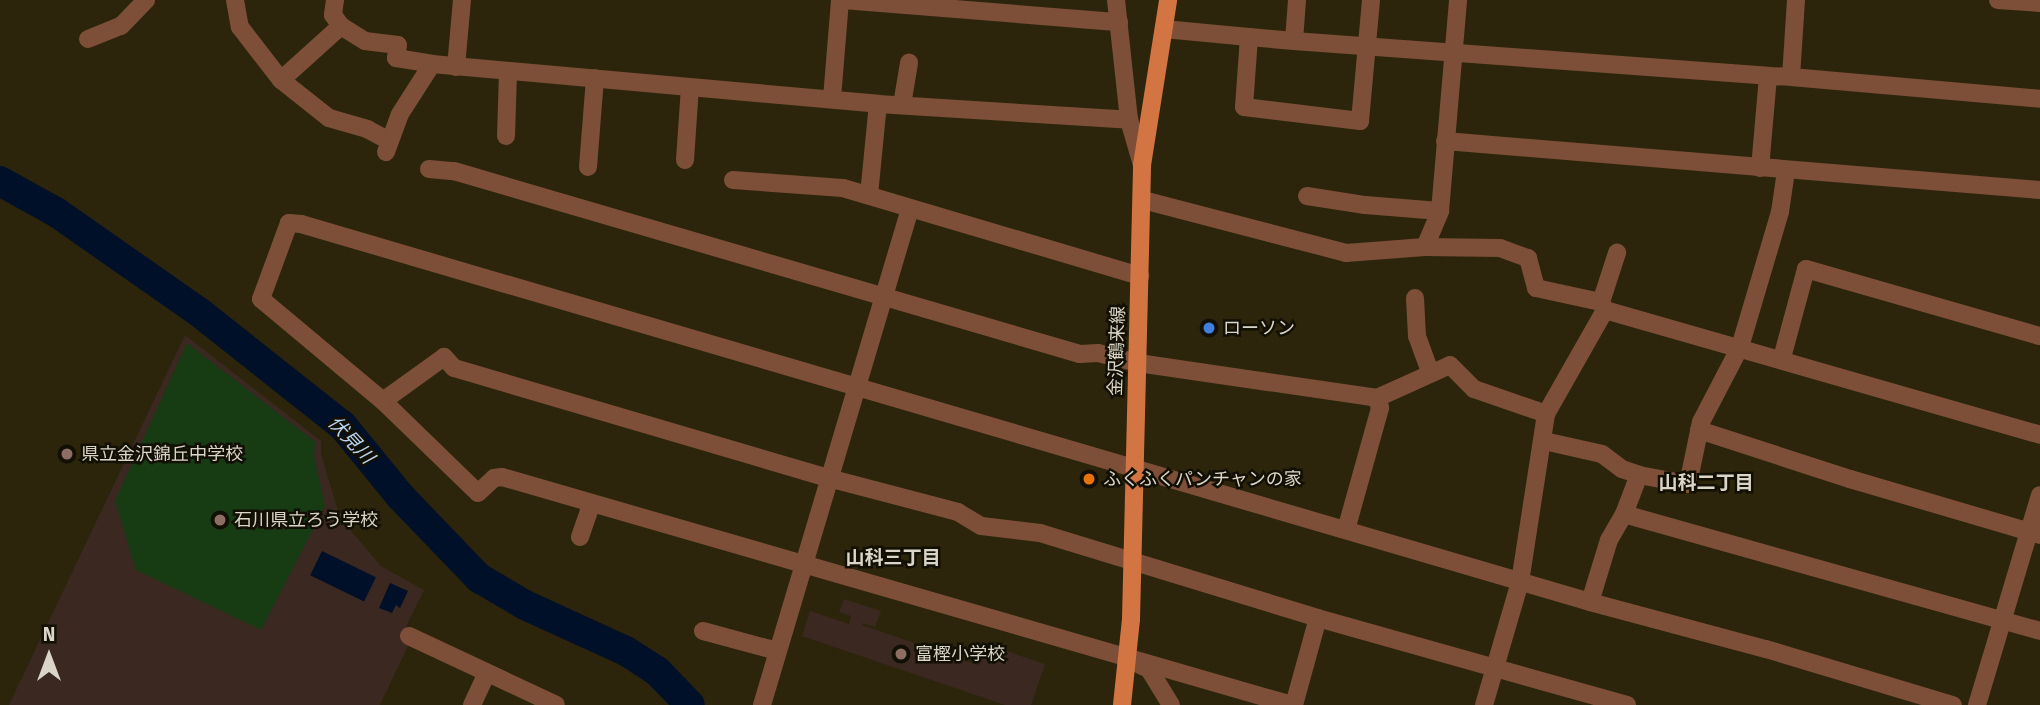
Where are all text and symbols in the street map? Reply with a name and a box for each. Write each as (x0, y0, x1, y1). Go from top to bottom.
street label: 金沢鶴来線 (1105, 306, 1129, 396)
place label: ローソン (1223, 317, 1295, 339)
marker: ローソン (1201, 320, 1217, 336)
water label: 伏見川 (323, 411, 379, 469)
place label: 県立金沢錦丘中学校 (81, 443, 243, 465)
marker: 県立金沢錦丘中学校 (59, 446, 75, 462)
place label: ふくふくパンチャンの家 (1103, 468, 1301, 490)
marker: ふくふくパンチャンの家 (1081, 471, 1097, 487)
district label: 山科二丁目 (1659, 472, 1753, 494)
place label: 石川県立ろう学校 (234, 509, 378, 531)
marker: 石川県立ろう学校 (212, 512, 228, 528)
district label: 山科三丁目 (846, 547, 940, 569)
north arrow (14, 621, 84, 691)
text: N (43, 623, 55, 646)
place label: 富樫小学校 (915, 643, 1005, 665)
marker: 富樫小学校 (893, 646, 909, 662)

